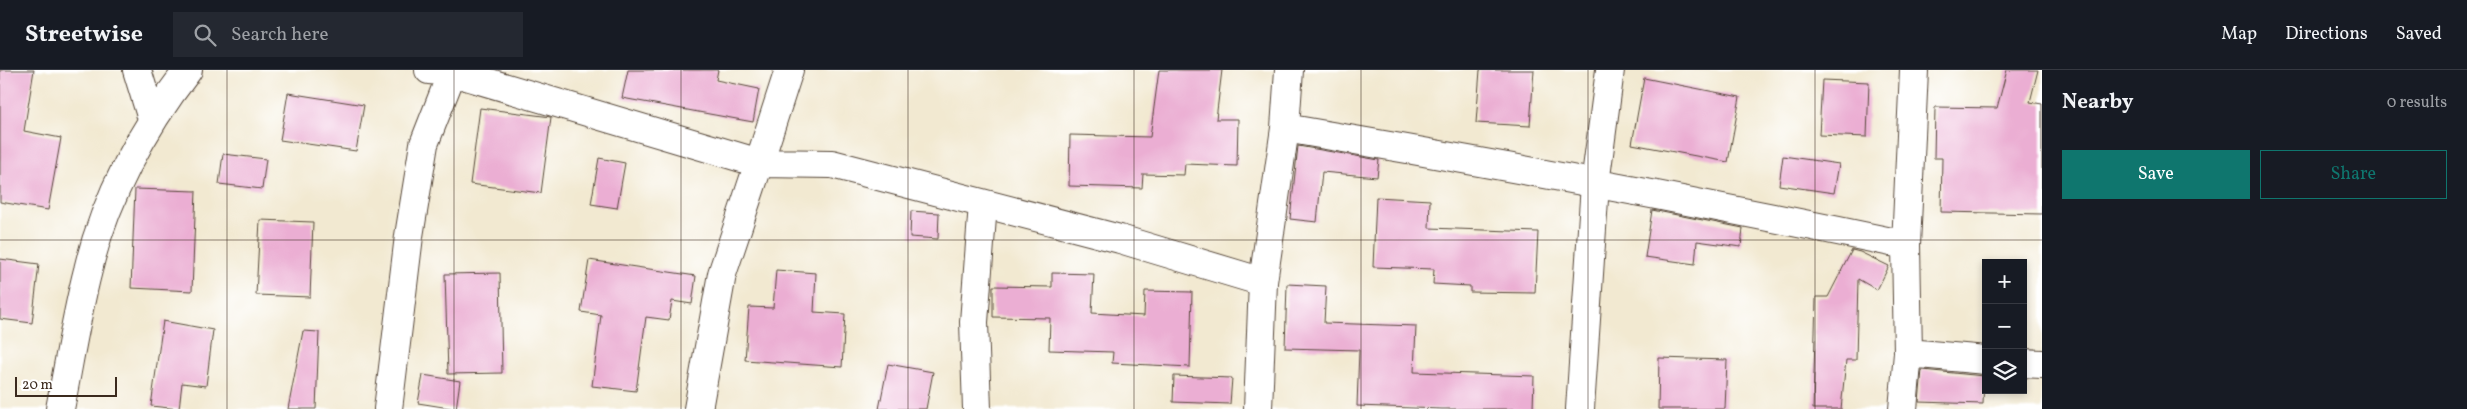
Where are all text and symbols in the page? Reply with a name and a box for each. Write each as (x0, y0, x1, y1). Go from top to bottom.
search box (173, 12, 523, 57)
text: Streetwise (25, 18, 143, 52)
icon: search (191, 21, 219, 49)
text: Search here (231, 22, 328, 48)
text: Map (2221, 22, 2257, 47)
text: Directions (2285, 22, 2368, 47)
text: Saved (2396, 22, 2442, 47)
text: Nearby (2062, 88, 2133, 117)
text: 0 results (2387, 92, 2447, 114)
button: Save (2062, 150, 2250, 199)
button: Share (2260, 150, 2447, 199)
map controls (1982, 259, 2027, 394)
button: + (1982, 259, 2027, 304)
button: − (1982, 304, 2027, 349)
button: layers (1982, 349, 2027, 394)
scale bar (15, 374, 118, 397)
text: 20 m (22, 376, 53, 395)

